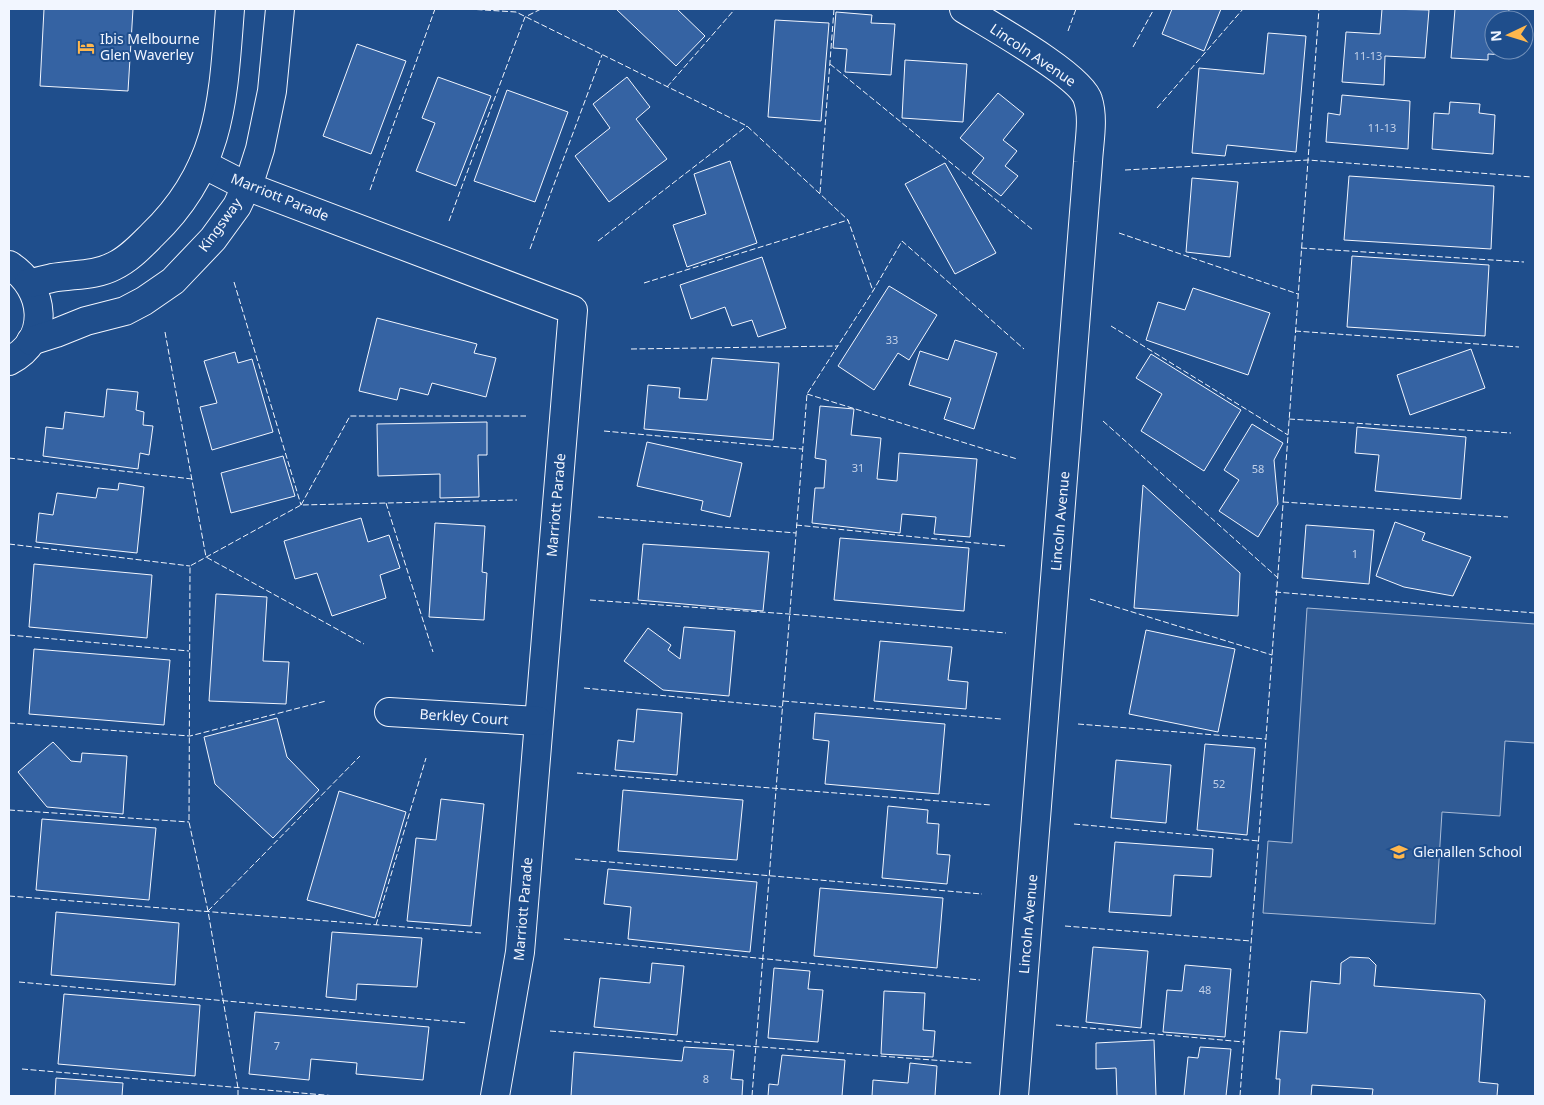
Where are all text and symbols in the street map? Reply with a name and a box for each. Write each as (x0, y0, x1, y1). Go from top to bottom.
north arrow (1484, 10, 1534, 60)
street label: Lincoln Avenue (987, 19, 1080, 90)
place label: Ibis Melbourne Glen Waverley (100, 29, 200, 64)
text: N (1486, 30, 1505, 42)
hotel icon: Ibis Melbourne Glen Waverley (76, 37, 96, 57)
house number: 11-13 (1354, 48, 1382, 63)
house number: 11-13 (1368, 120, 1396, 135)
street label: Marriott Parade (228, 168, 332, 225)
street label: Kingsway (194, 193, 246, 255)
house number: 33 (886, 332, 898, 347)
street label: Marriott Parade (541, 452, 570, 558)
house number: 31 (852, 460, 864, 475)
house number: 58 (1252, 461, 1264, 476)
street label: Lincoln Avenue (1046, 470, 1073, 572)
house number: 1 (1352, 546, 1358, 561)
street label: Berkley Court (419, 704, 509, 729)
house number: 52 (1213, 776, 1225, 791)
school or university icon: Glenallen School (1389, 842, 1409, 862)
place label: Glenallen School (1413, 842, 1522, 861)
street label: Marriott Parade (508, 856, 537, 962)
street label: Lincoln Avenue (1014, 873, 1041, 975)
house number: 48 (1199, 982, 1211, 997)
house number: 7 (274, 1038, 280, 1053)
house number: 8 (703, 1071, 709, 1086)

